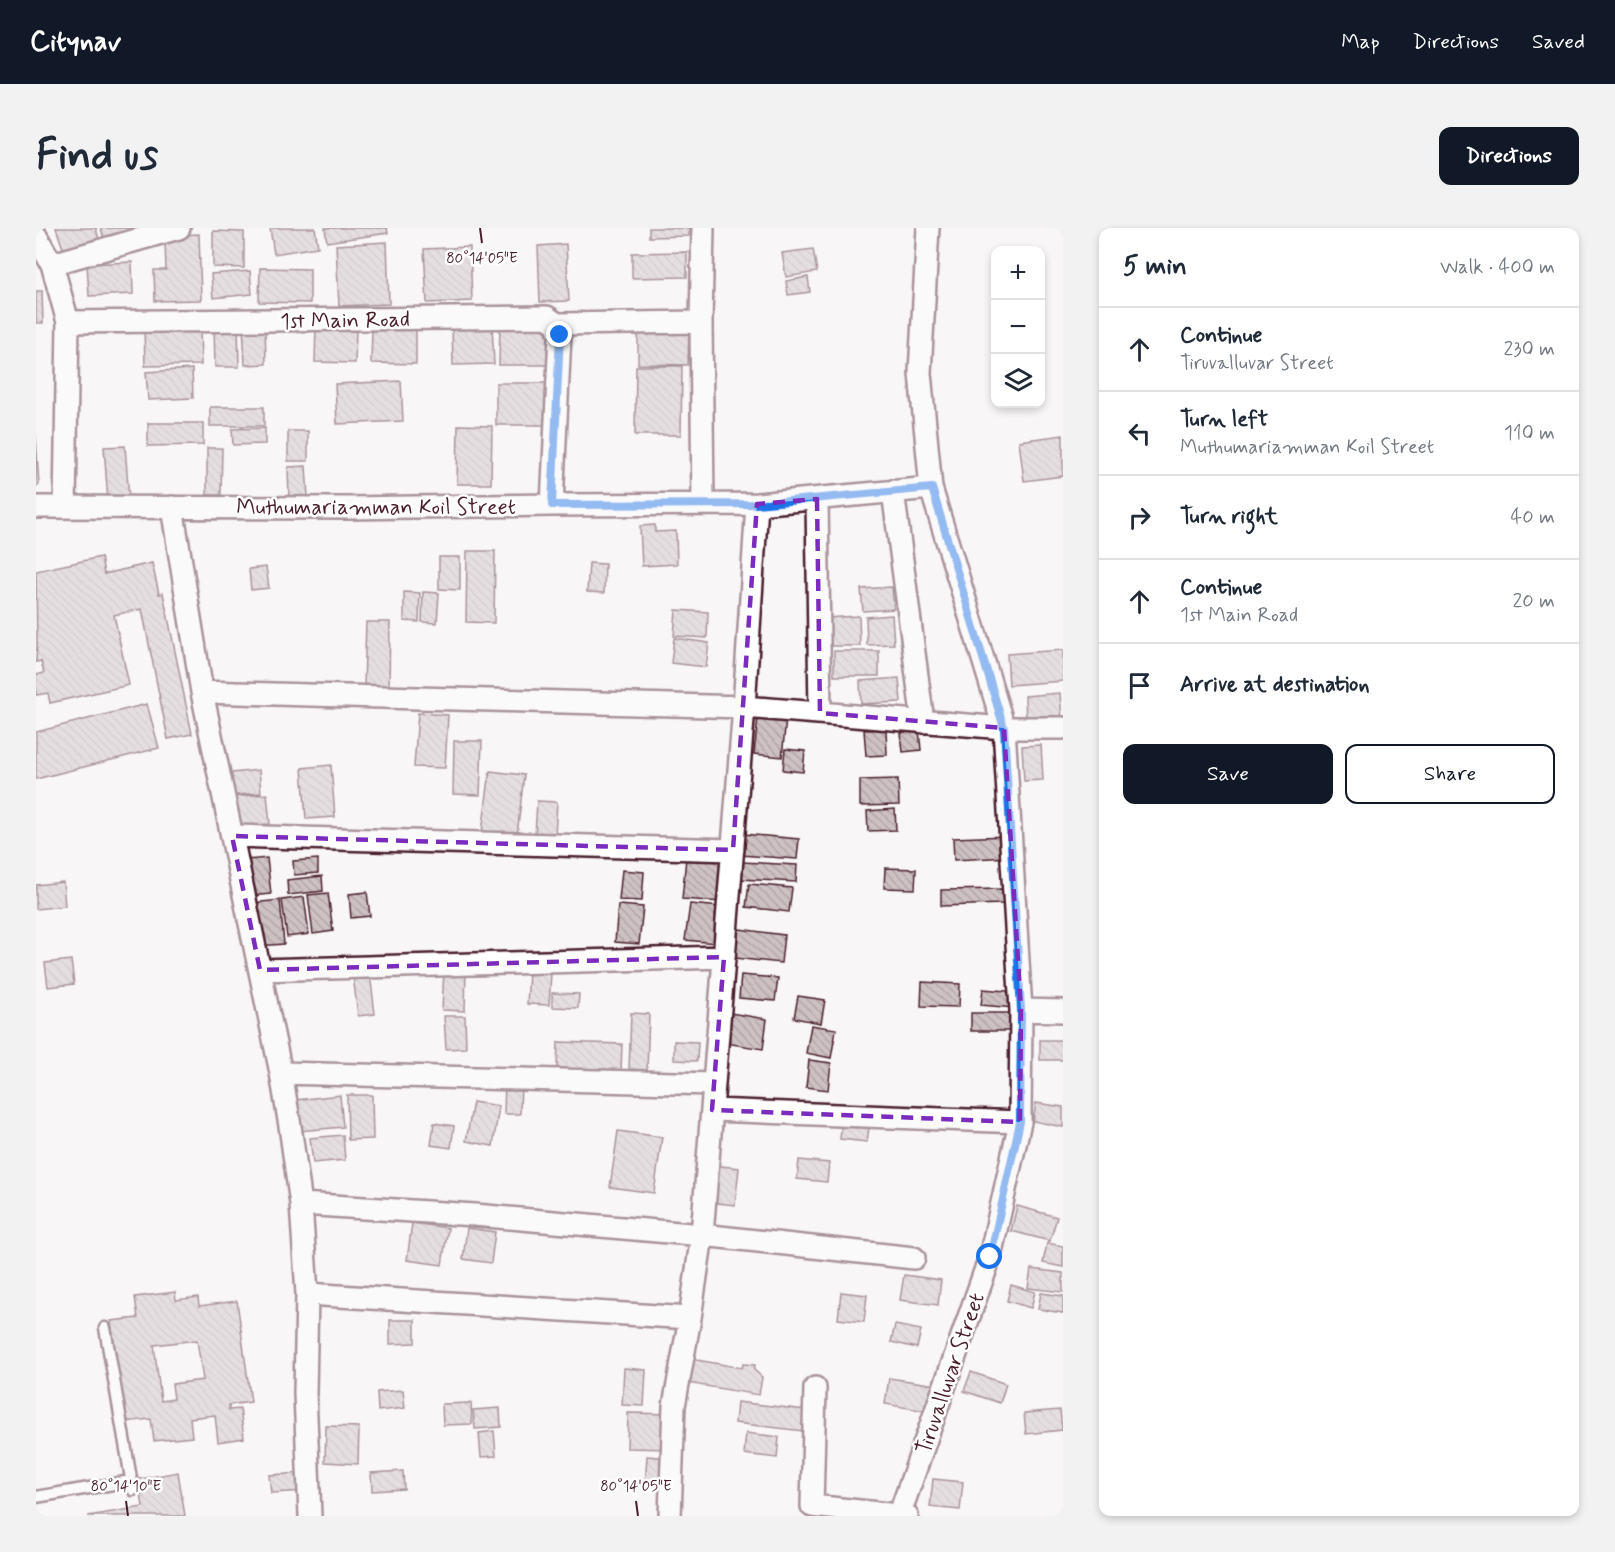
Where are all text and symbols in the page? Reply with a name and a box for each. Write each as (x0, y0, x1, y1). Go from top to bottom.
text: Citynav (30, 24, 121, 61)
text: Map (1341, 28, 1380, 56)
text: Directions (1413, 28, 1499, 56)
text: Saved (1532, 28, 1585, 56)
button: Directions (1439, 127, 1579, 185)
text: Find us (36, 129, 158, 184)
map controls (991, 246, 1045, 408)
button: + (991, 246, 1045, 300)
text: 80°14'05"E (446, 249, 518, 269)
text: 5 min (1123, 250, 1187, 284)
text: Walk · 400 m (1440, 254, 1555, 281)
button: − (991, 300, 1045, 354)
street label: 1st Main Road (280, 306, 410, 336)
route end (546, 321, 572, 347)
text: Continue (1180, 322, 1262, 350)
icon: ahead (1123, 333, 1156, 366)
text: 230 m (1503, 336, 1555, 363)
text: Tiruvalluvar Street (1180, 350, 1334, 377)
button: layers (991, 354, 1045, 408)
text: Turn left (1180, 406, 1268, 434)
icon: left (1123, 417, 1156, 450)
text: 110 m (1504, 420, 1555, 447)
text: Muthumariamman Koil Street (1180, 434, 1434, 461)
street label: Muthumariamman Koil Street (236, 494, 516, 522)
icon: right (1123, 501, 1156, 534)
text: Turn right (1180, 503, 1278, 531)
text: 40 m (1511, 504, 1555, 531)
text: Continue (1180, 574, 1262, 602)
icon: ahead (1123, 585, 1156, 618)
text: 20 m (1512, 588, 1555, 615)
text: 1st Main Road (1180, 602, 1298, 629)
icon: arrive (1123, 669, 1156, 702)
text: Arrive at destination (1180, 671, 1370, 699)
button: Save (1123, 744, 1333, 804)
button: Share (1345, 744, 1555, 804)
route start (976, 1243, 1002, 1269)
street label: Tiruvalluvar Street (910, 1289, 992, 1458)
text: 80°14'10"E (91, 1477, 162, 1497)
text: 80°14'05"E (600, 1477, 672, 1497)

